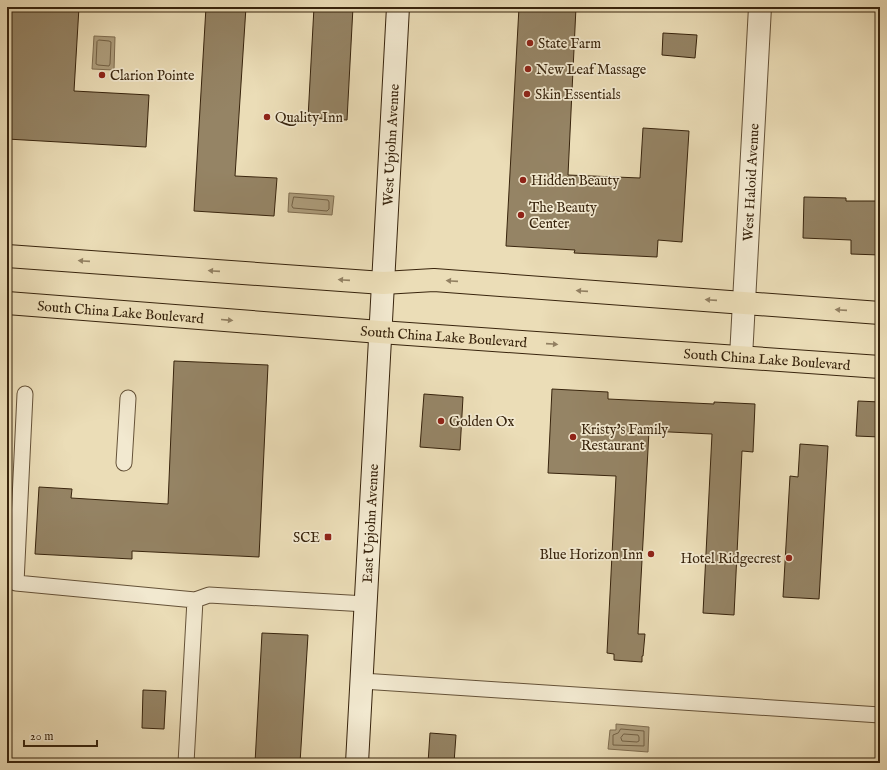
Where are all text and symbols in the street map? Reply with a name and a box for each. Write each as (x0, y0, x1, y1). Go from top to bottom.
place label: State Farm (538, 35, 601, 53)
marker: State Farm (525, 38, 535, 48)
place label: New Leaf Massage (536, 61, 647, 79)
marker: New Leaf Massage (523, 64, 533, 74)
place label: Clarion Pointe (110, 67, 195, 85)
marker: Clarion Pointe (97, 70, 107, 80)
street label: West Upjohn Avenue (379, 83, 404, 207)
place label: Skin Essentials (535, 86, 621, 104)
marker: Skin Essentials (522, 89, 532, 99)
place label: Quality Inn (275, 109, 344, 127)
marker: Quality Inn (262, 112, 272, 122)
street label: West Haloid Avenue (739, 122, 764, 242)
place label: Hidden Beauty (531, 172, 619, 190)
marker: Hidden Beauty (518, 175, 528, 185)
place label: The Beauty Center (529, 199, 597, 233)
marker: The Beauty Center (516, 210, 526, 220)
one-way arrow (78, 258, 90, 265)
one-way arrow (208, 267, 220, 274)
one-way arrow (338, 277, 350, 284)
one-way arrow (446, 278, 458, 285)
one-way arrow (576, 287, 588, 294)
street label: South China Lake Boulevard (37, 297, 205, 328)
one-way arrow (705, 297, 717, 304)
one-way arrow (835, 306, 847, 313)
one-way arrow (221, 317, 233, 323)
street label: South China Lake Boulevard (360, 322, 528, 352)
one-way arrow (546, 341, 558, 348)
street label: South China Lake Boulevard (683, 345, 851, 375)
place label: Golden Ox (449, 413, 514, 431)
marker: Golden Ox (436, 416, 446, 426)
place label: Kristy's Family Restaurant (581, 421, 668, 455)
marker: Kristy's Family Restaurant (568, 432, 578, 442)
street label: East Upjohn Avenue (359, 463, 383, 583)
place label: SCE (293, 529, 320, 547)
marker: SCE (323, 532, 333, 542)
place label: Blue Horizon Inn (540, 546, 644, 564)
marker: Blue Horizon Inn (646, 549, 656, 559)
place label: Hotel Ridgecrest (680, 550, 781, 568)
marker: Hotel Ridgecrest (784, 553, 794, 563)
scale bar (24, 722, 97, 748)
text: 20 m (30, 729, 53, 744)

